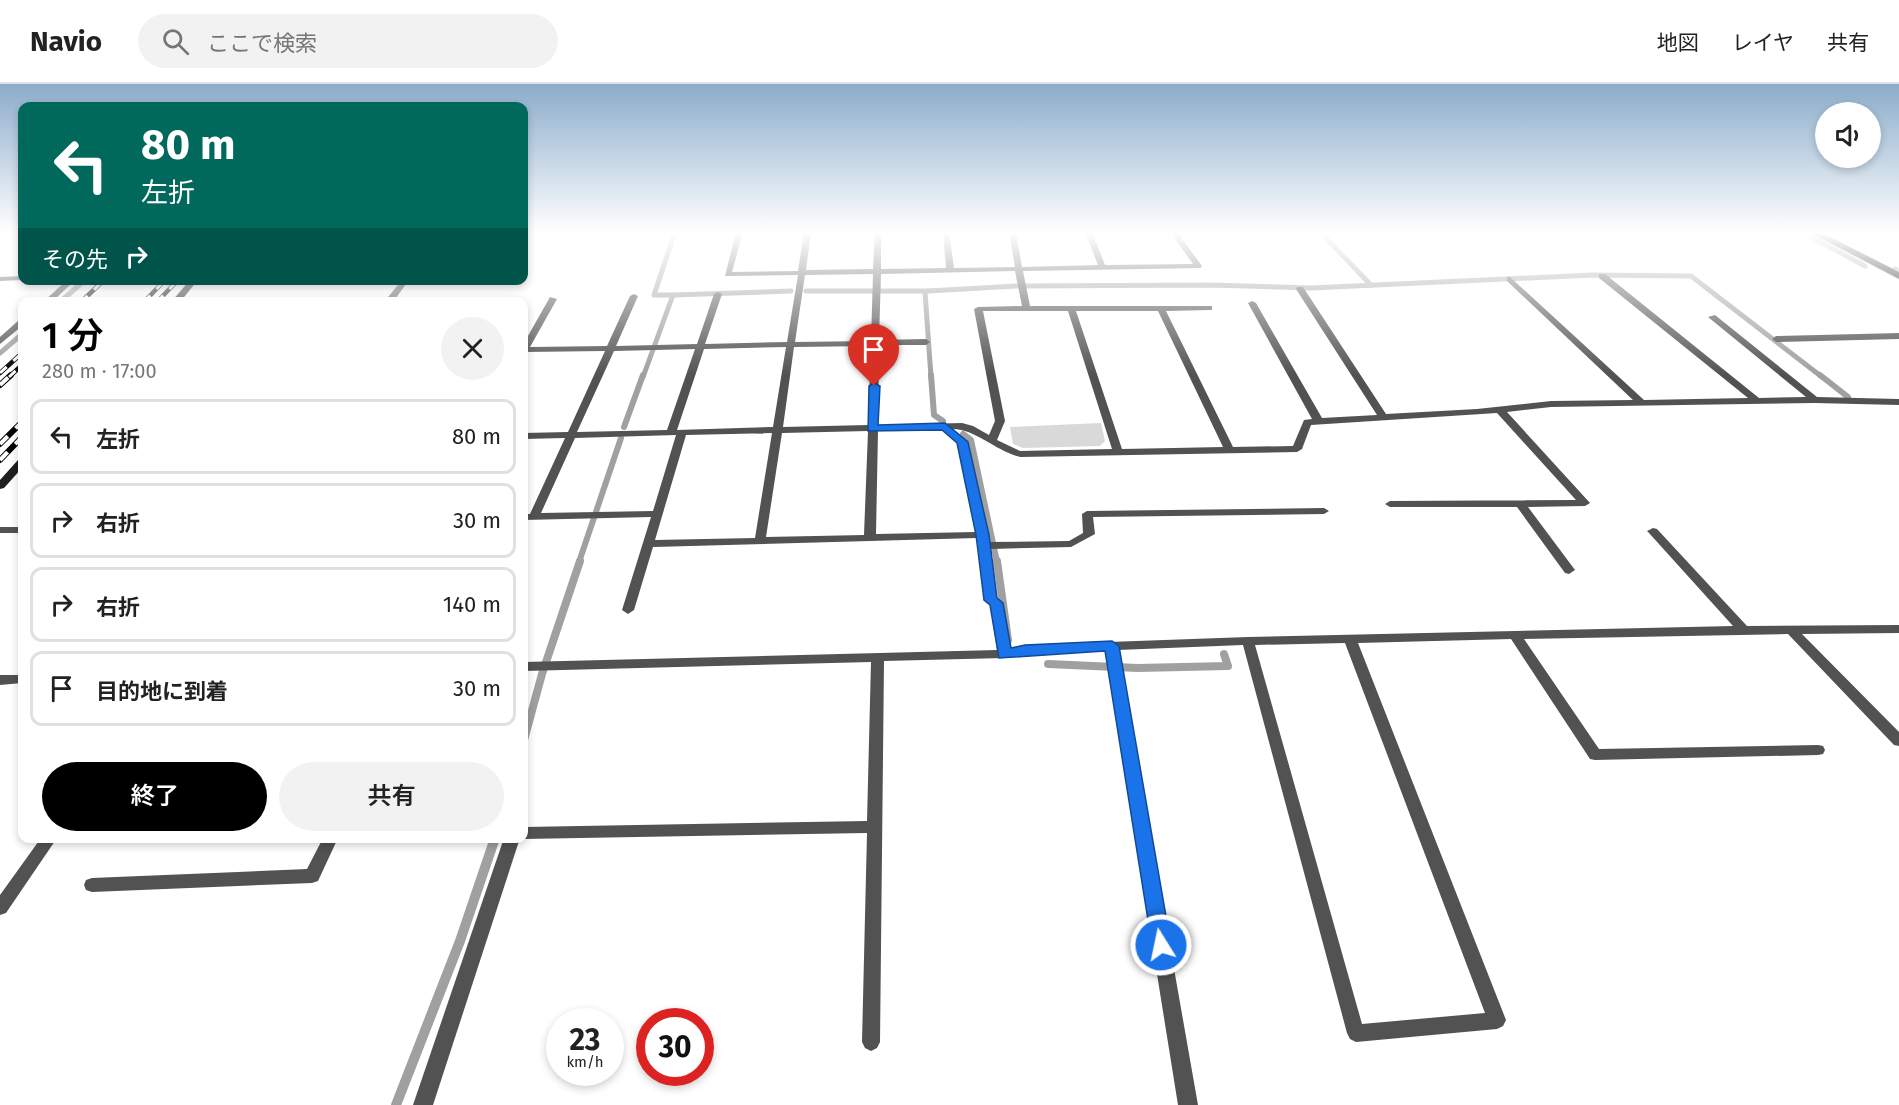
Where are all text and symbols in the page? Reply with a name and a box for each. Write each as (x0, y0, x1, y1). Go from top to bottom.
search box (138, 14, 558, 68)
text: Navio (30, 25, 102, 58)
icon: search (159, 25, 192, 58)
text: ここで検索 (207, 30, 317, 57)
text: 地図 (1657, 30, 1699, 56)
text: レイヤ (1732, 30, 1794, 56)
text: 共有 (1827, 30, 1869, 56)
map controls (1815, 102, 1881, 168)
button: sound (1815, 102, 1881, 168)
text: 80 m (141, 120, 235, 170)
icon: left (42, 126, 120, 204)
text: 左折 (141, 177, 195, 209)
icon: right (120, 240, 153, 273)
text: その先 (42, 246, 108, 273)
text: 1 分 (42, 314, 103, 358)
button: close (441, 317, 504, 380)
pin (848, 324, 899, 386)
icon: arrive (857, 333, 890, 366)
text: 280 m · 17:00 (42, 359, 157, 383)
icon: left (45, 420, 78, 453)
text: 80 m (452, 423, 501, 450)
text: 左折 (96, 426, 140, 453)
icon: right (45, 504, 78, 537)
text: 30 m (453, 507, 501, 534)
text: 右折 (96, 510, 140, 537)
icon: right (45, 588, 78, 621)
text: 140 m (443, 591, 501, 618)
text: 右折 (96, 594, 140, 621)
icon: arrive (45, 672, 78, 705)
text: 30 m (453, 675, 501, 702)
text: 目的地に到着 (96, 678, 228, 705)
button: 終了 (42, 762, 267, 831)
button: 共有 (279, 762, 504, 831)
position arrow (1129, 913, 1193, 977)
speed limit sign: 30 (636, 1008, 714, 1086)
text: 23 (570, 1022, 600, 1058)
text: km/h (566, 1053, 604, 1071)

